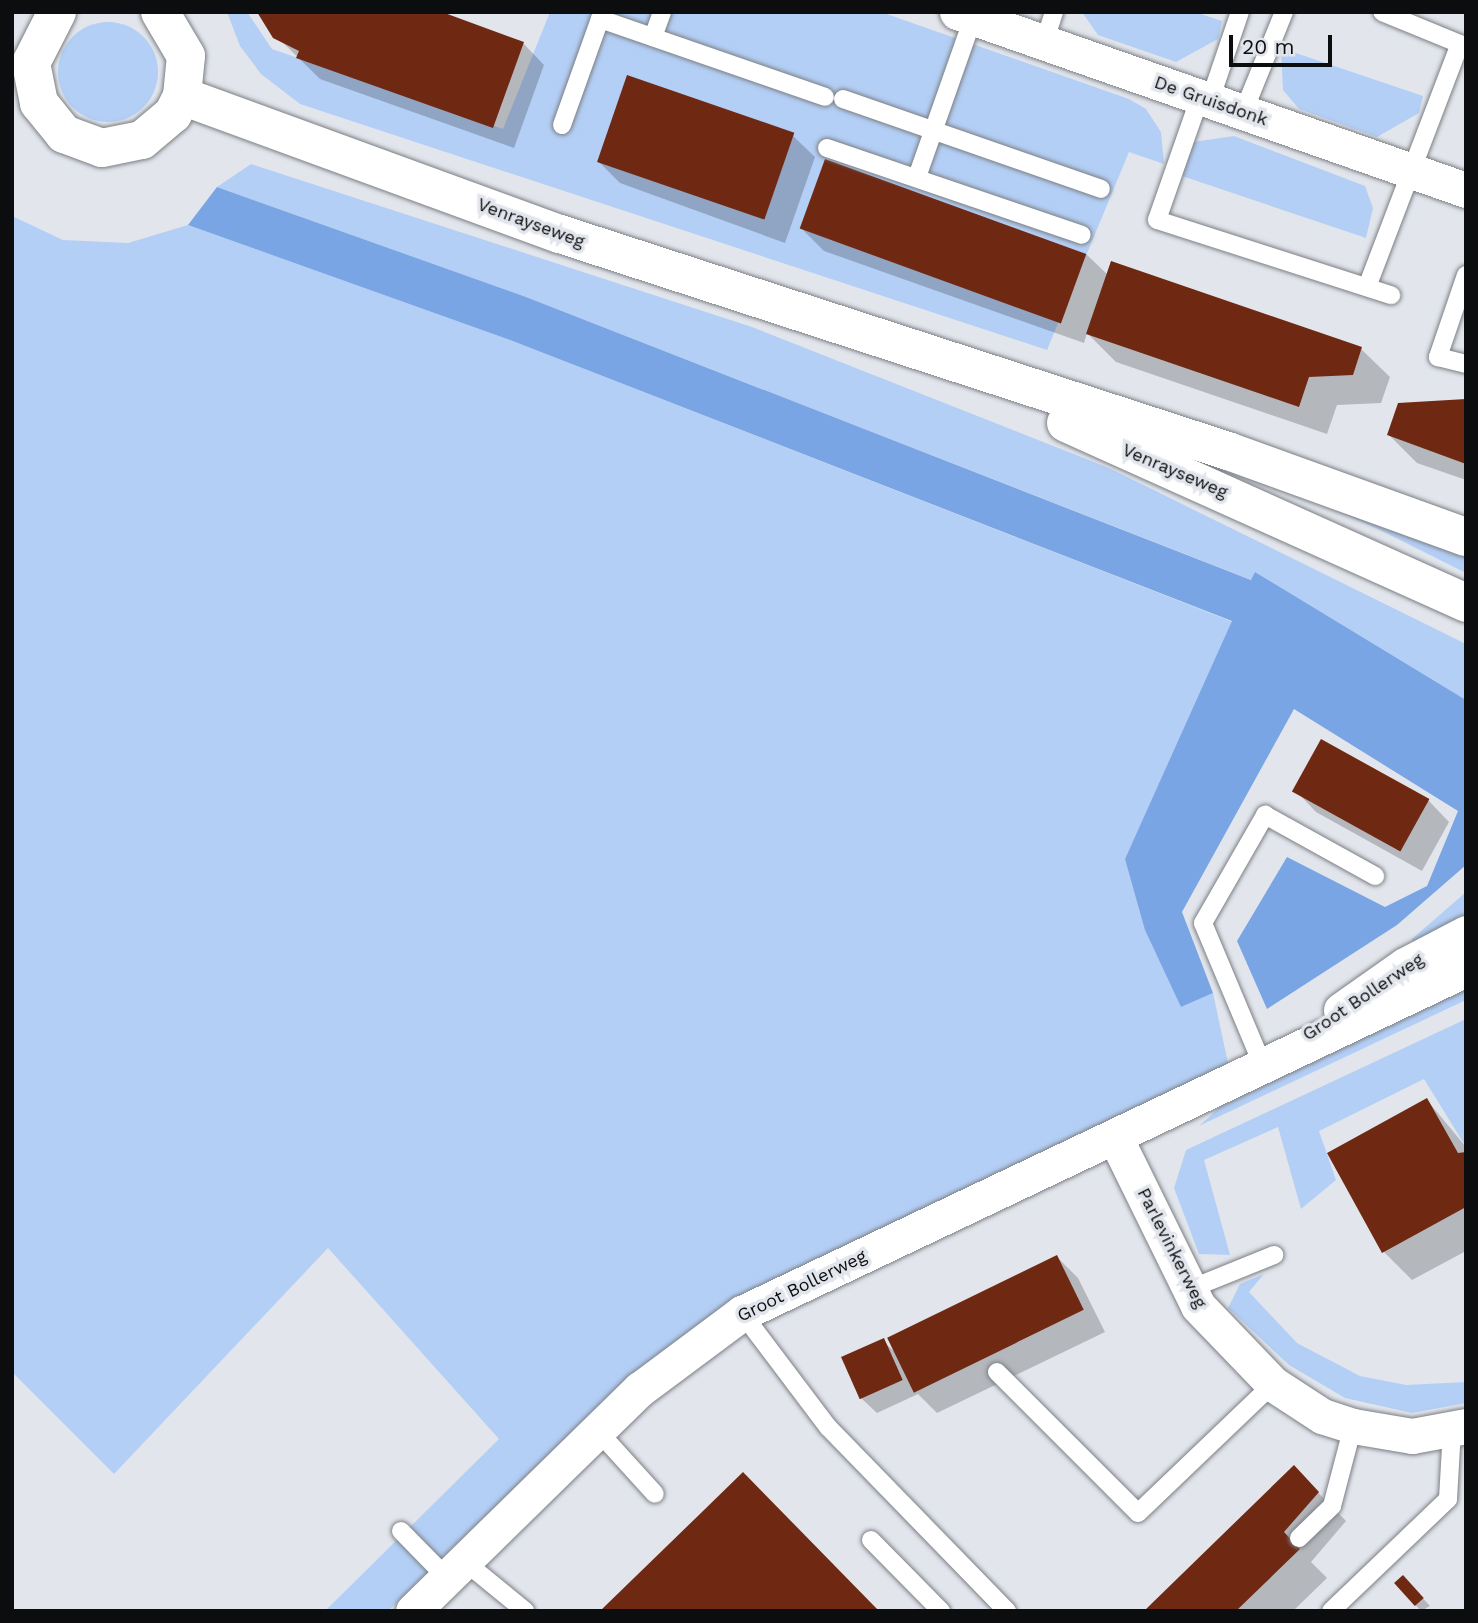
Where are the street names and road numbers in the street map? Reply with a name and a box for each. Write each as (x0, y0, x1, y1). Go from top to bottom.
street label: De Gruisdonk (1151, 71, 1271, 131)
street label: Venrayseweg (474, 194, 588, 252)
street label: Venrayseweg (1119, 439, 1231, 503)
street label: Groot Bollerweg (1298, 949, 1428, 1045)
street label: Parlevinkerweg (1132, 1184, 1212, 1312)
street label: Groot Bollerweg (734, 1245, 870, 1327)

